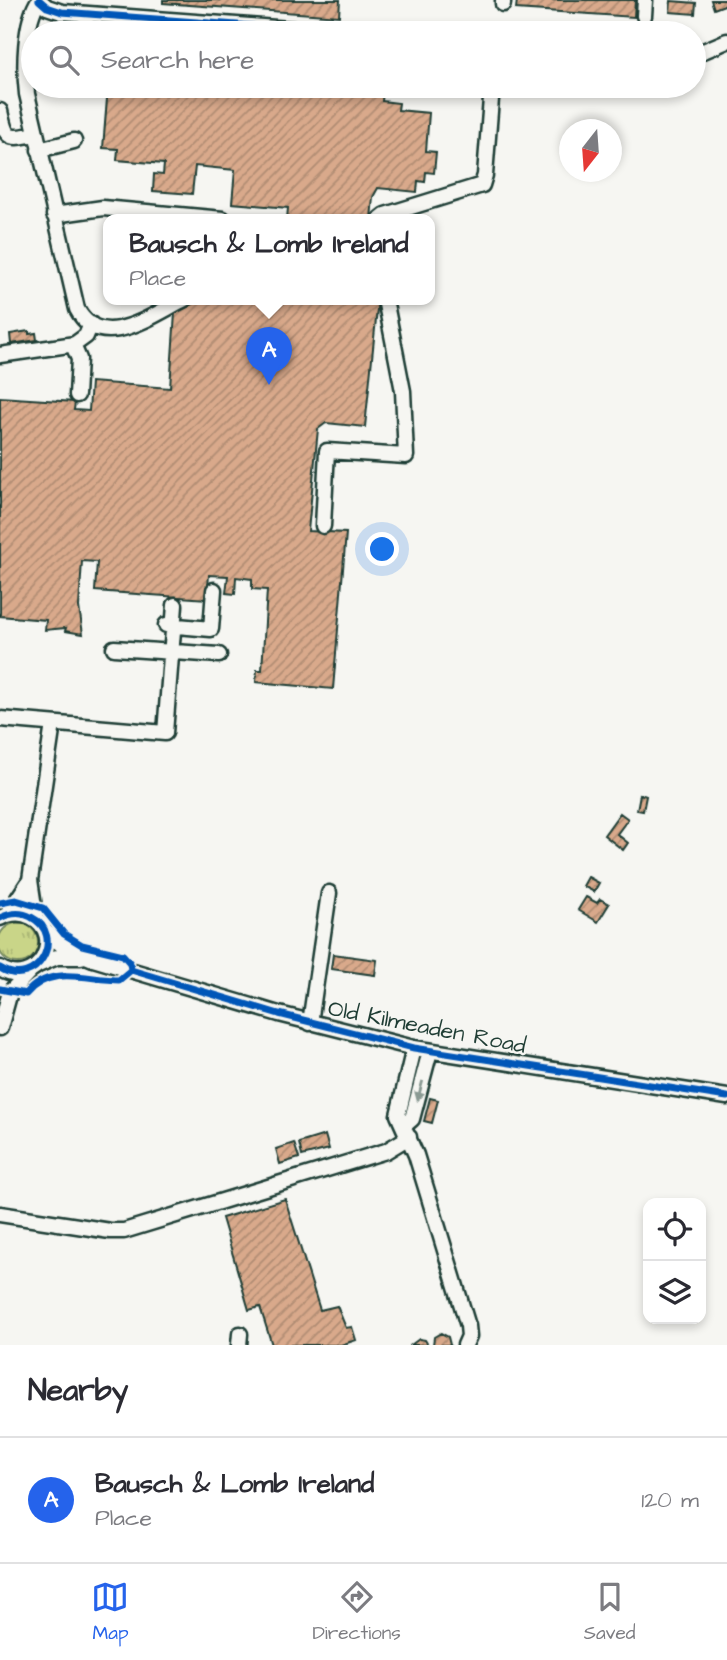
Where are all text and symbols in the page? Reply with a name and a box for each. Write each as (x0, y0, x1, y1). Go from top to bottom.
search box (21, 21, 706, 98)
icon: search (45, 41, 83, 79)
text: Search here (101, 42, 254, 78)
north arrow (559, 119, 622, 182)
popup (103, 214, 435, 305)
text: Bausch & Lomb Ireland (129, 226, 409, 262)
text: Place (129, 262, 186, 294)
pin: A (246, 327, 292, 385)
your location (365, 532, 399, 566)
street label: Old Kilmeaden Road (325, 992, 529, 1062)
one-way arrow (414, 1080, 425, 1102)
map controls (643, 1198, 706, 1324)
button: locate (643, 1198, 706, 1261)
button: layers (643, 1261, 706, 1324)
text: Nearby (28, 1370, 128, 1412)
text: Bausch & Lomb Ireland (95, 1466, 374, 1502)
text: A (44, 1484, 58, 1516)
text: 120 m (641, 1484, 699, 1516)
text: Place (95, 1502, 152, 1534)
tab: Map (91, 1578, 129, 1647)
tab: Directions (312, 1578, 401, 1647)
tab: Saved (584, 1578, 635, 1647)

